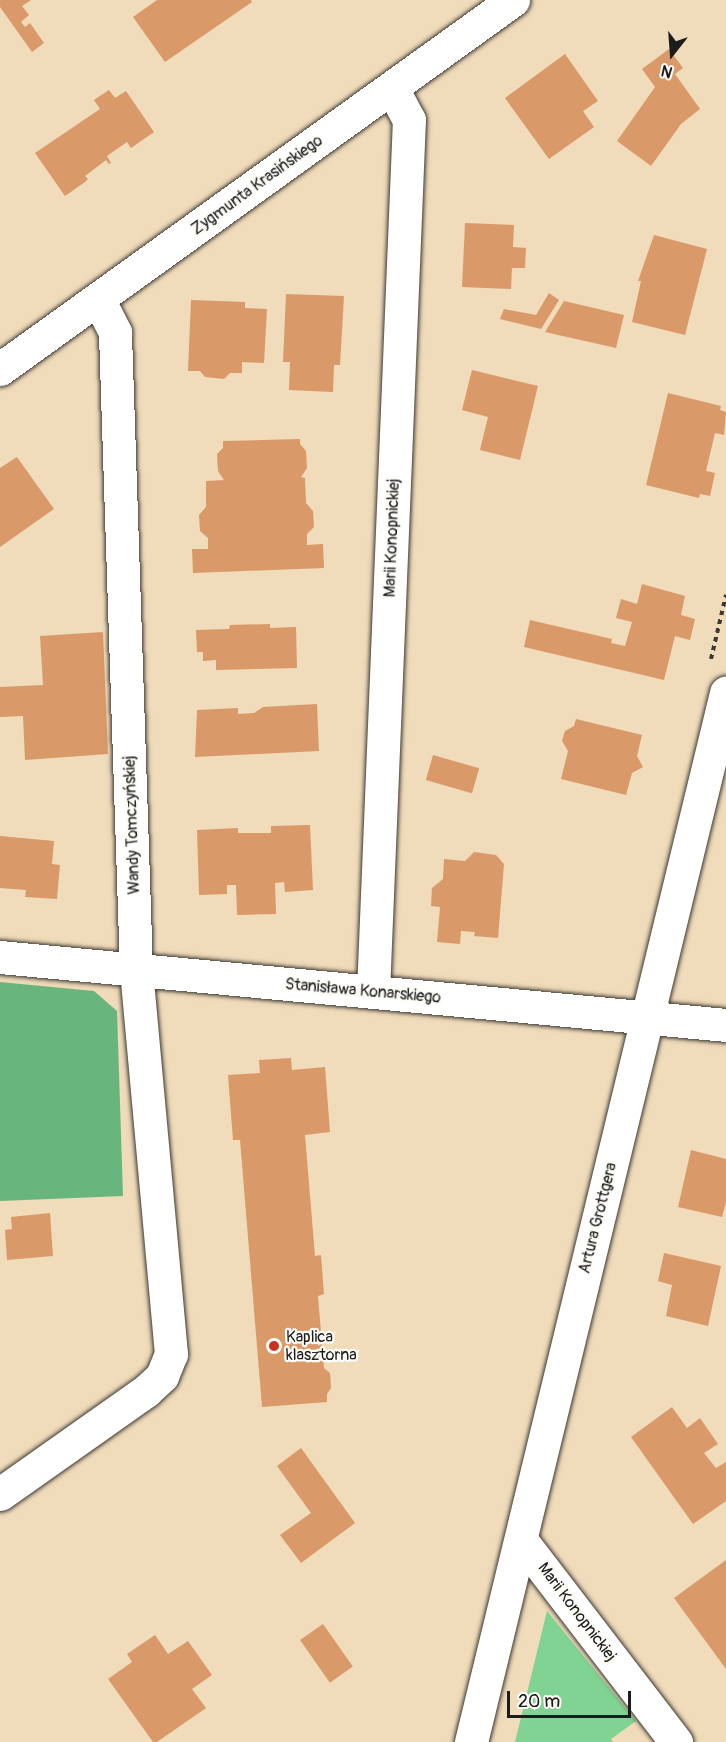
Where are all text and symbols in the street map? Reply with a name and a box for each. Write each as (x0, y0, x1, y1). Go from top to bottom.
north arrow (642, 24, 702, 84)
text: N (659, 60, 675, 82)
street label: Zygmunta Krasińskiego (188, 131, 326, 239)
street label: Marii Konopnickiej (380, 478, 404, 598)
street label: Wandy Tomczyńskiej (120, 755, 144, 895)
street label: Stanisława Konarskiego (284, 975, 442, 1007)
street label: Artura Grottgera (575, 1160, 621, 1276)
place label: Kaplica klasztorna (286, 1327, 357, 1365)
marker: Kaplica klasztorna (267, 1339, 281, 1353)
street label: Marii Konopnickiej (534, 1559, 620, 1665)
scale bar (510, 1679, 634, 1717)
text: 20 m (518, 1690, 560, 1713)

